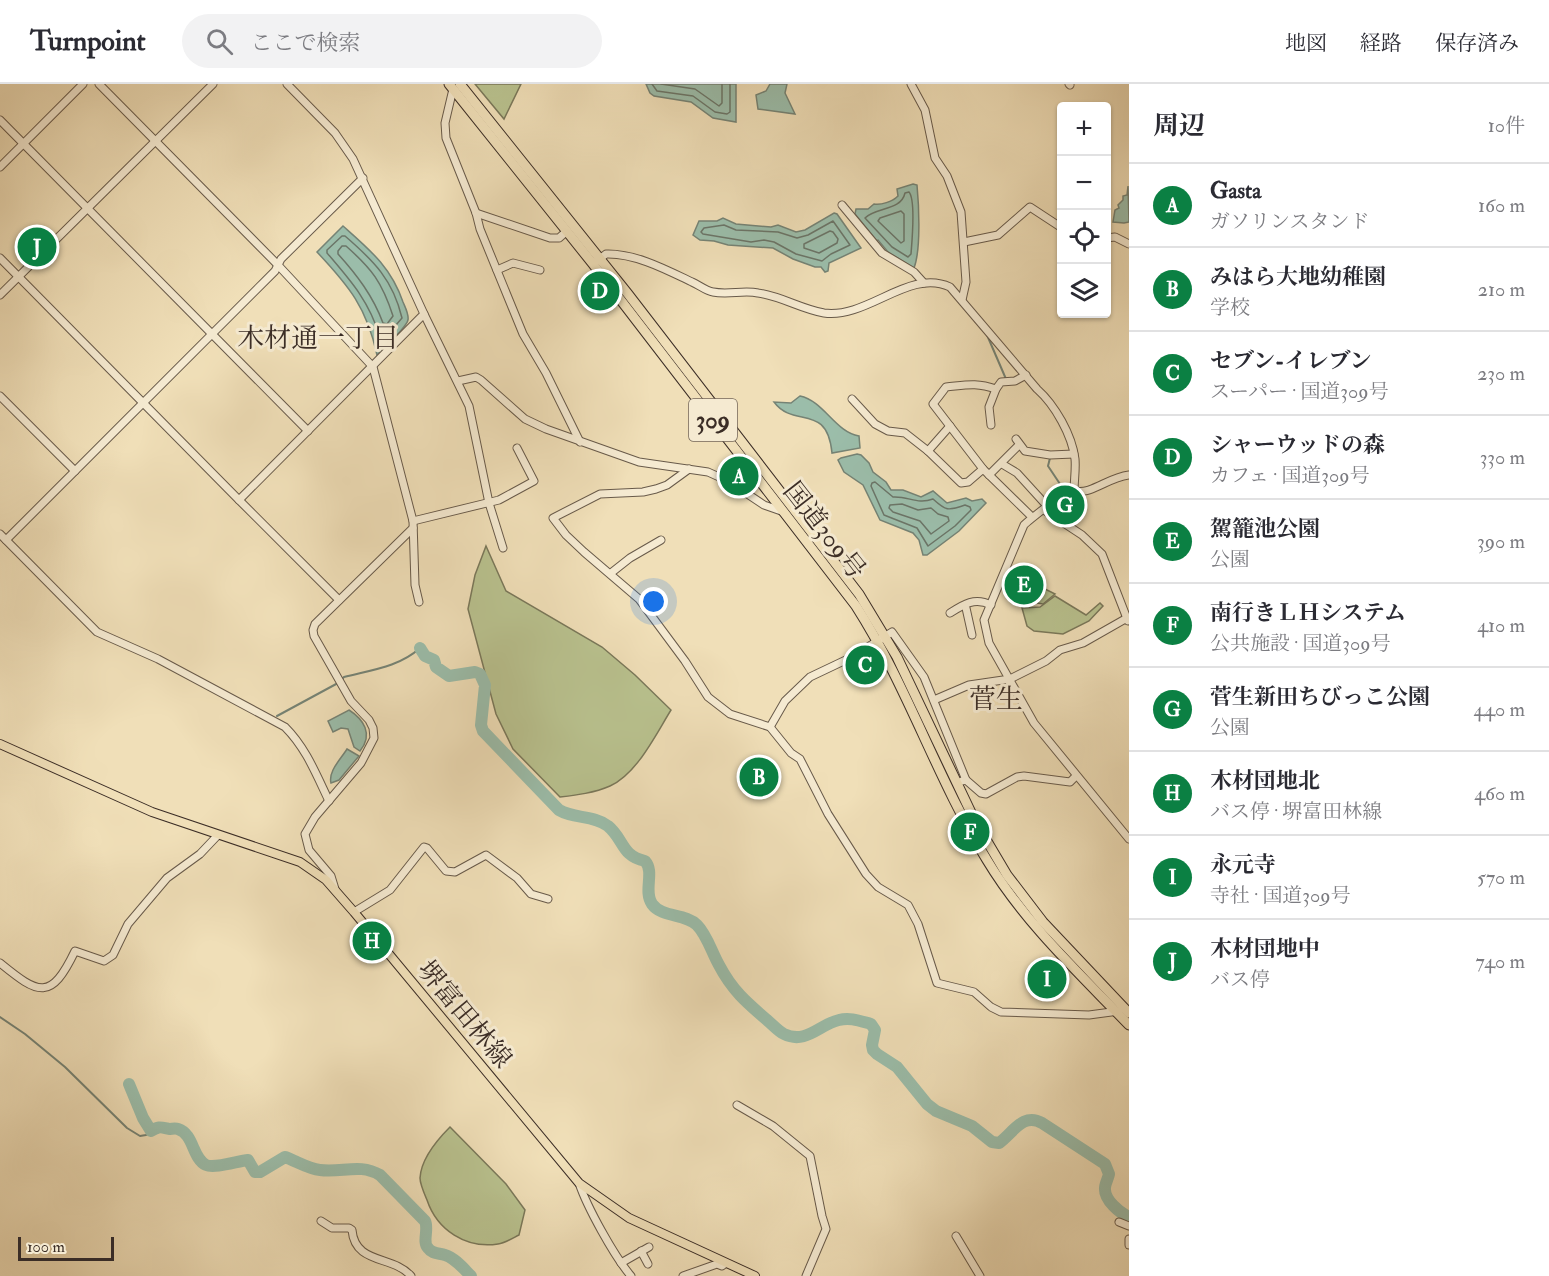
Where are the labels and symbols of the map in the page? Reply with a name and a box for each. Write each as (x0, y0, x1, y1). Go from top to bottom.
pin: J (18, 224, 57, 270)
pin: D (580, 268, 620, 314)
district label: 木材通一丁目 (237, 322, 399, 355)
road number: 309 (689, 399, 737, 441)
pin: A (720, 454, 758, 498)
street label: 国道309号 (776, 476, 872, 586)
pin: G (1046, 482, 1084, 528)
pin: E (1004, 562, 1044, 608)
your location (639, 587, 668, 616)
pin: C (846, 642, 884, 688)
district label: 菅生 (969, 683, 1023, 716)
pin: B (740, 754, 778, 800)
pin: F (950, 810, 990, 855)
pin: H (352, 918, 392, 964)
street label: 堺富田林線 (410, 955, 518, 1075)
pin: I (1028, 956, 1066, 1002)
scale bar (18, 1234, 114, 1262)

